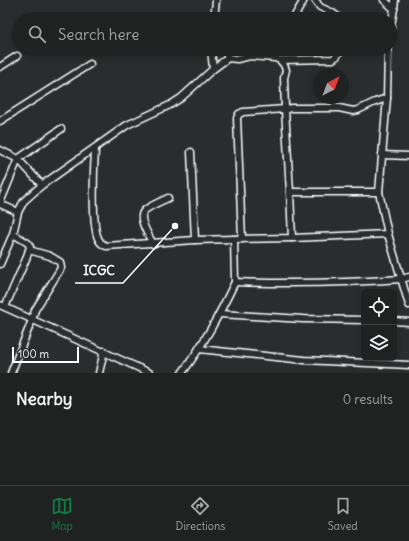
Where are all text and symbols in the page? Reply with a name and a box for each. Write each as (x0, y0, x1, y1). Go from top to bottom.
search box (12, 12, 397, 56)
icon: search (26, 23, 48, 45)
text: Search here (58, 25, 139, 44)
north arrow (313, 68, 349, 104)
callout: ICGC (75, 258, 123, 283)
text: ICGC (83, 262, 115, 279)
map controls (361, 289, 397, 361)
button: locate (361, 289, 397, 325)
button: layers (361, 325, 397, 361)
scale bar (12, 345, 79, 364)
text: 100 m (18, 347, 49, 361)
text: Nearby (16, 388, 72, 410)
text: 0 results (343, 391, 393, 408)
tab: Map (51, 495, 73, 533)
tab: Directions (176, 495, 225, 533)
tab: Saved (328, 495, 358, 533)

